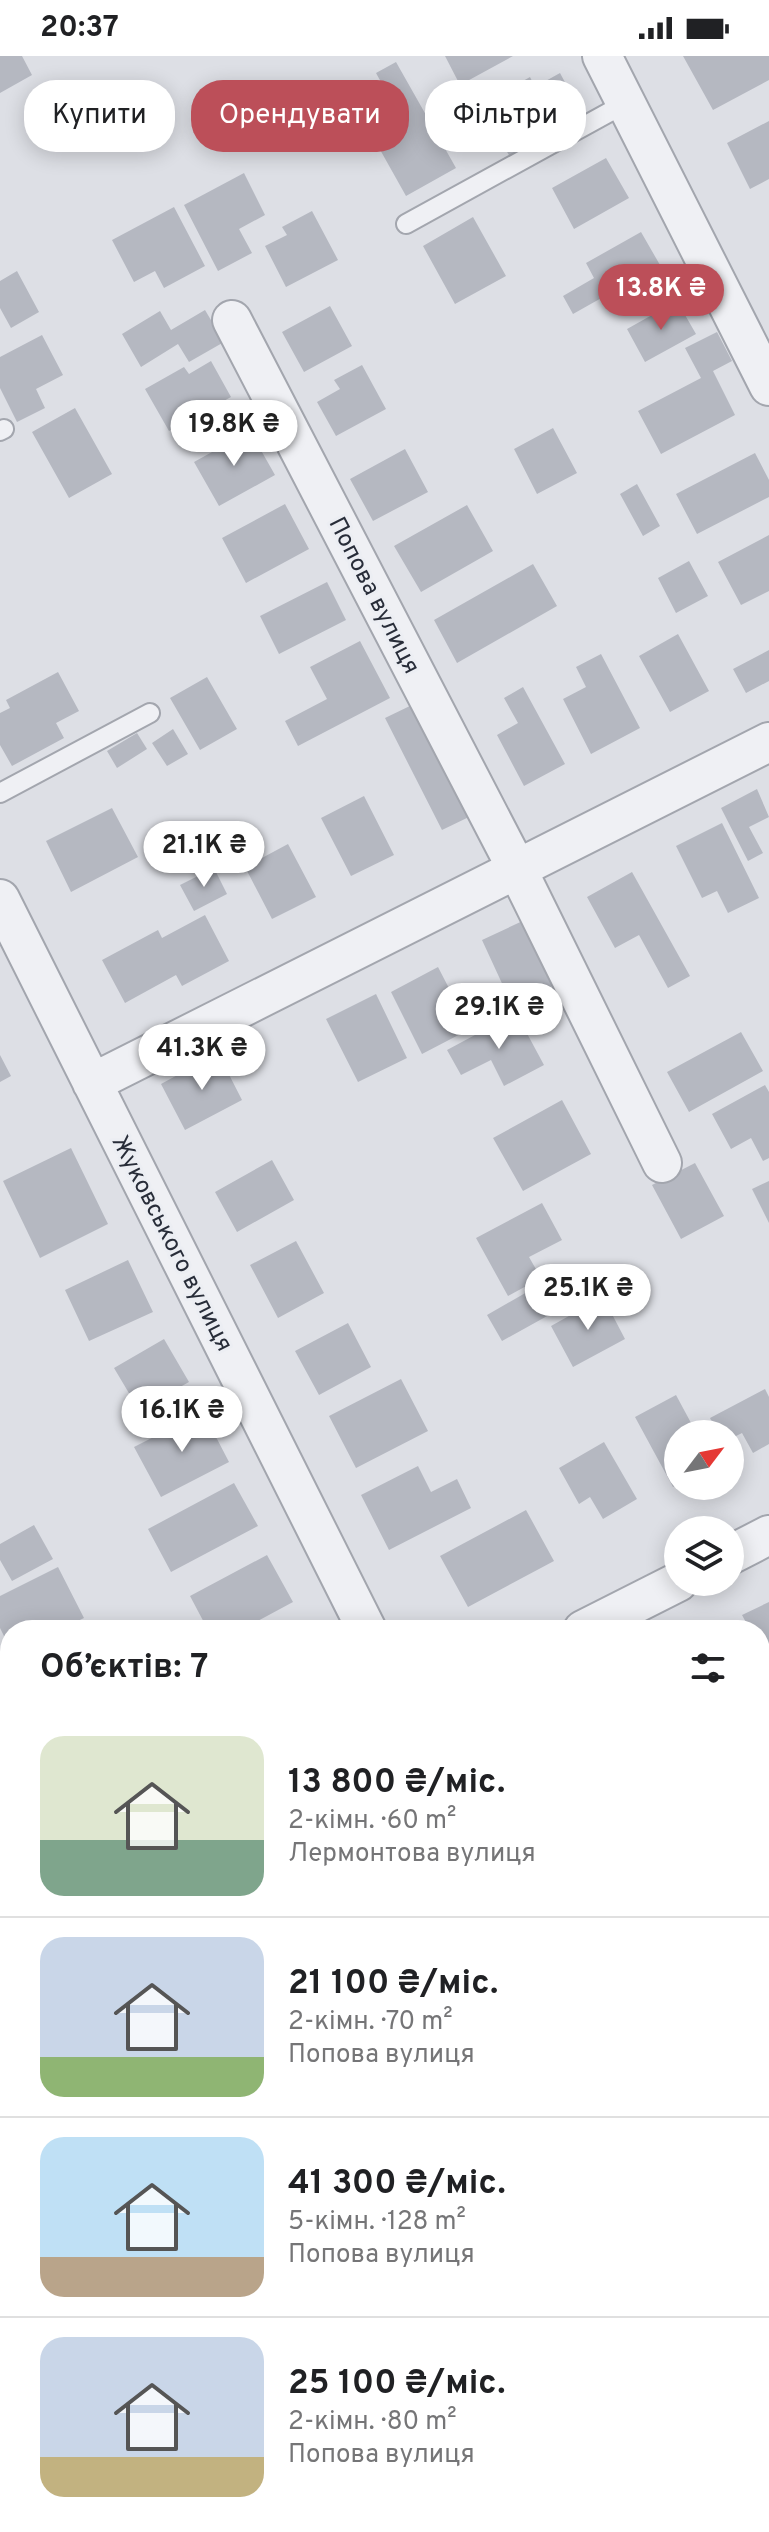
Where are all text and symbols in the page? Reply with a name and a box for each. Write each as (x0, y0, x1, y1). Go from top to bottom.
text: 20:37 (40, 10, 119, 47)
chip: Купити (24, 80, 175, 152)
chip: Орендувати (191, 80, 409, 152)
chip: Фільтри (425, 80, 586, 152)
pin: 13.8K ₴ (587, 264, 735, 332)
text: 13.8K ₴ (616, 273, 706, 306)
pin: 19.8K ₴ (160, 400, 308, 468)
text: 19.8K ₴ (189, 409, 279, 442)
street label: Попова вулиця (321, 512, 426, 679)
pin: 21.1K ₴ (130, 821, 278, 889)
text: 21.1K ₴ (161, 830, 247, 863)
pin: 29.1K ₴ (425, 983, 573, 1051)
text: 29.1K ₴ (454, 992, 544, 1025)
pin: 41.3K ₴ (128, 1024, 276, 1092)
text: 41.3K ₴ (156, 1033, 248, 1066)
street label: Жуковського вулиця (104, 1131, 239, 1357)
pin: 25.1K ₴ (514, 1264, 662, 1332)
text: 25.1K ₴ (543, 1273, 633, 1306)
pin: 16.1K ₴ (108, 1386, 256, 1454)
text: 16.1K ₴ (139, 1395, 225, 1428)
north arrow (664, 1420, 744, 1500)
map controls (664, 1420, 744, 1596)
button: layers (664, 1516, 744, 1596)
icon: filters (686, 1646, 730, 1690)
text: Об’єктів: 7 (40, 1647, 208, 1690)
text: 13 800 ₴/міс. (288, 1762, 505, 1805)
icon: home (104, 1768, 200, 1864)
text: 2-кімн. · 60 m² (288, 1805, 457, 1838)
text: Лермонтова вулиця (288, 1838, 536, 1871)
text: 21 100 ₴/міс. (288, 1963, 498, 2006)
icon: home (104, 1969, 200, 2065)
text: 2-кімн. · 70 m² (288, 2006, 453, 2039)
text: Попова вулиця (288, 2039, 475, 2072)
text: 41 300 ₴/міс. (288, 2163, 506, 2206)
icon: home (104, 2169, 200, 2265)
text: 5-кімн. · 128 m² (288, 2206, 466, 2239)
text: Попова вулиця (288, 2239, 475, 2272)
text: 25 100 ₴/міс. (288, 2363, 506, 2406)
icon: home (104, 2369, 200, 2465)
text: 2-кімн. · 80 m² (288, 2406, 457, 2439)
text: Попова вулиця (288, 2439, 475, 2472)

